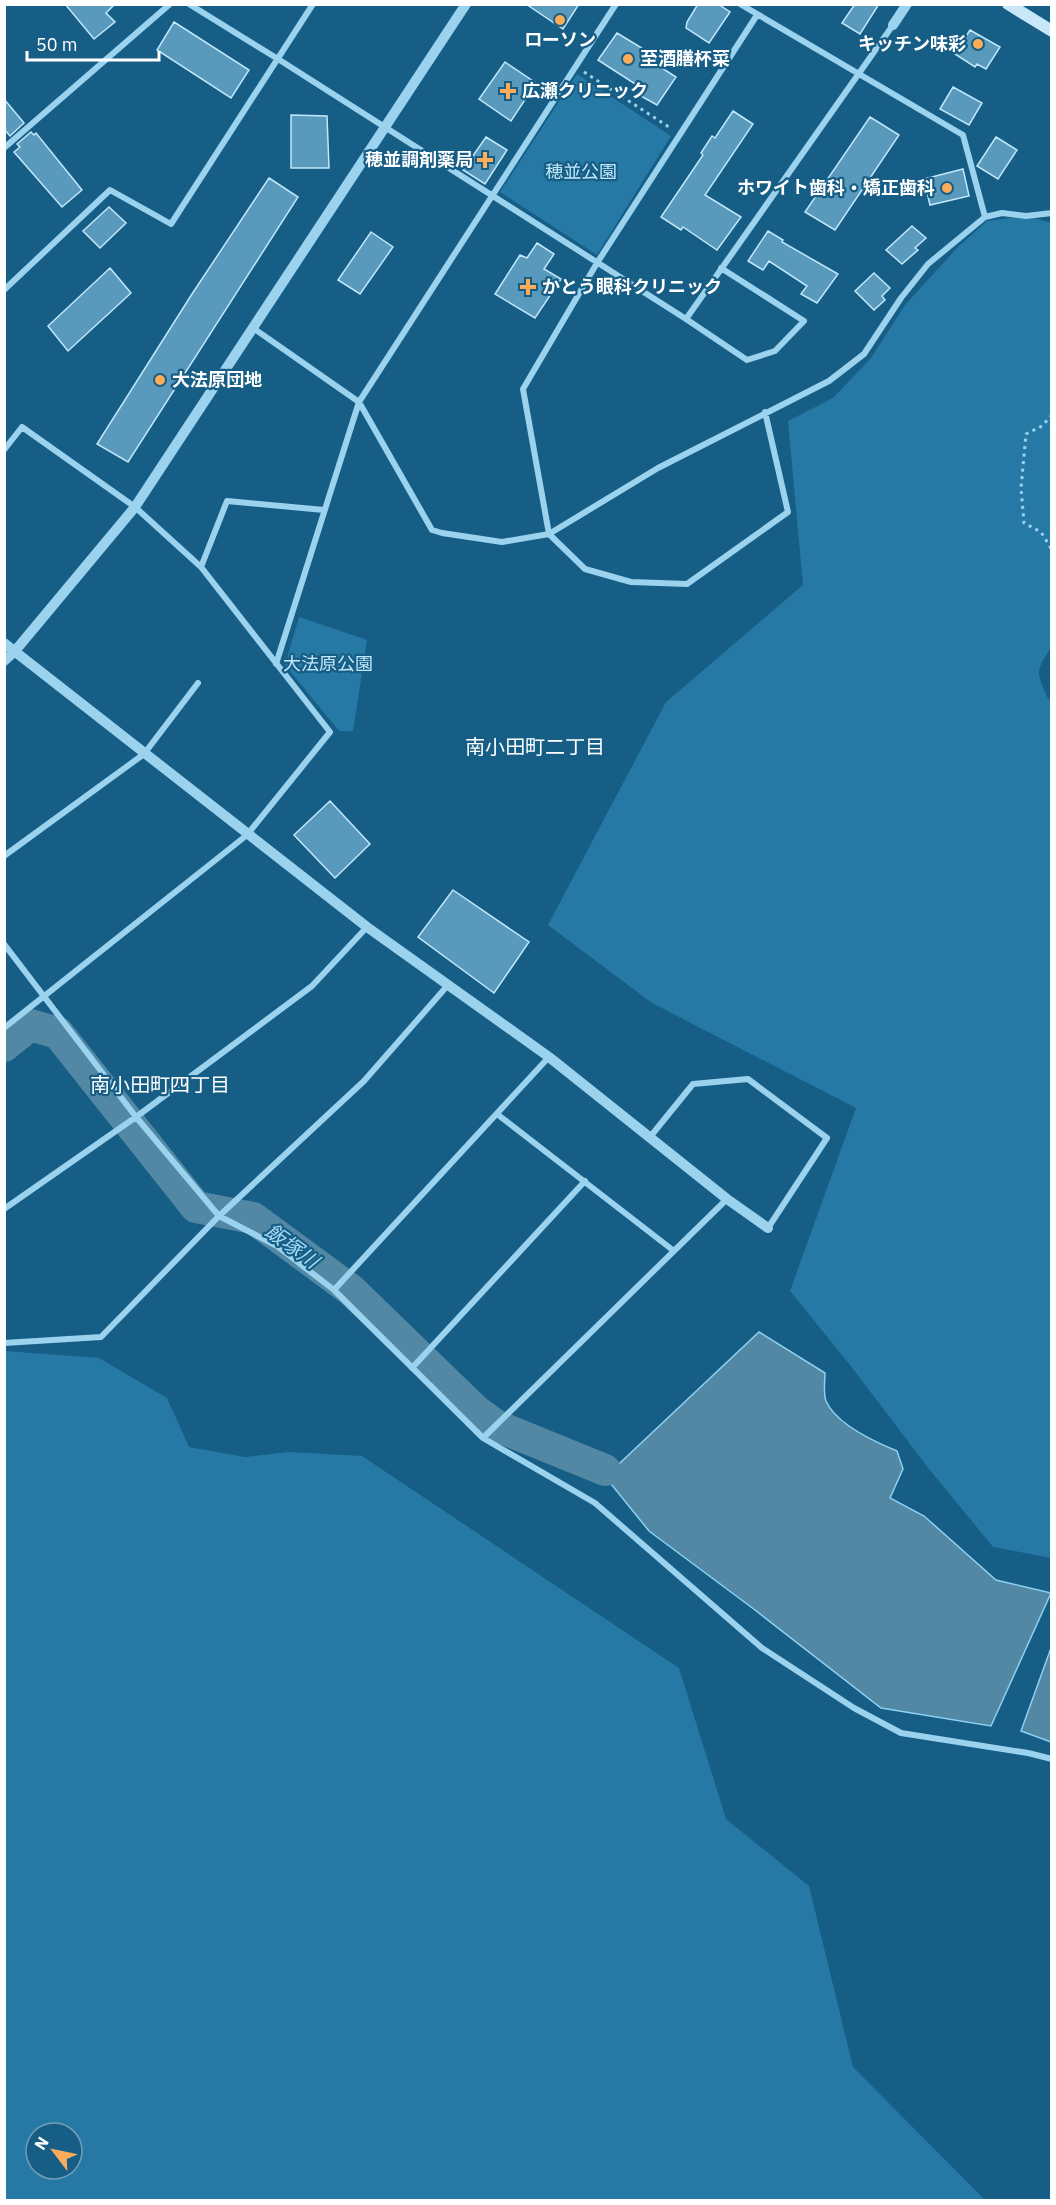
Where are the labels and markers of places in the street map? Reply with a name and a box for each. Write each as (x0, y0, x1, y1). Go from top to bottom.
marker: ローソン (553, 13, 567, 27)
place label: ローソン (524, 28, 596, 51)
place label: キッチン味彩 (858, 32, 966, 55)
marker: キッチン味彩 (971, 37, 985, 51)
place label: 至酒膳杯菜 (640, 47, 730, 70)
marker: 至酒膳杯菜 (621, 52, 635, 66)
place label: 広瀬クリニック (522, 79, 648, 102)
marker: 広瀬クリニック (499, 82, 517, 100)
place label: 穂並調剤薬局 (365, 148, 473, 171)
marker: 穂並調剤薬局 (478, 153, 492, 167)
place label: ホワイト歯科・矯正歯科 (737, 176, 935, 199)
marker: ホワイト歯科・矯正歯科 (940, 181, 954, 195)
place label: かとう眼科クリニック (542, 275, 722, 298)
marker: かとう眼科クリニック (519, 278, 537, 296)
place label: 大法原団地 (172, 368, 262, 391)
marker: 大法原団地 (153, 373, 167, 387)

